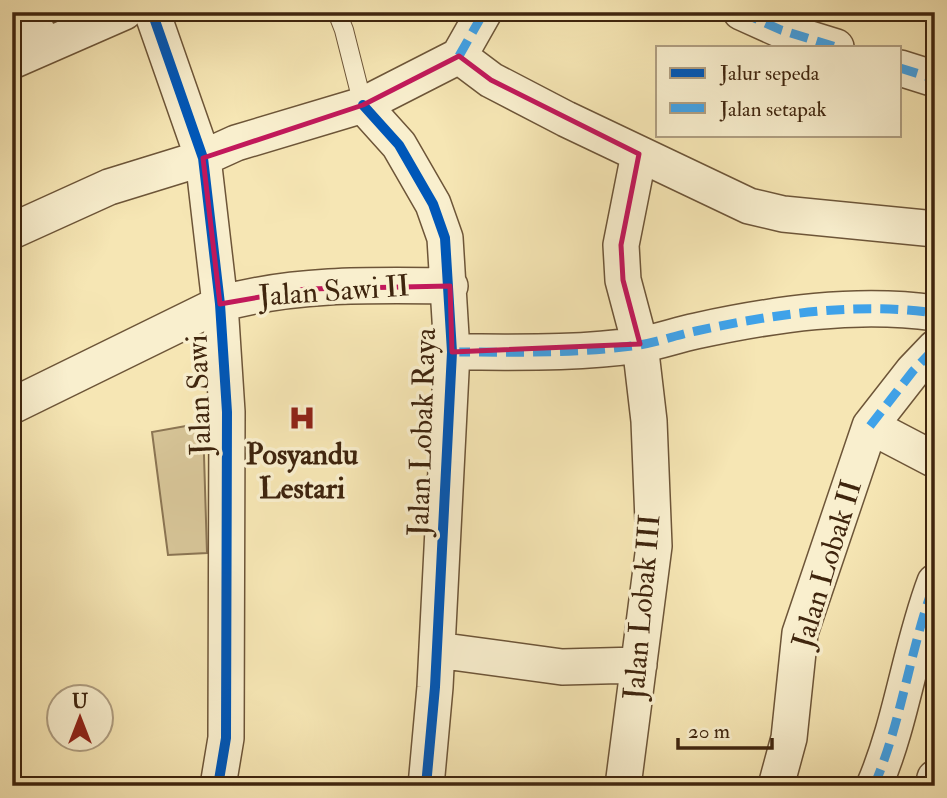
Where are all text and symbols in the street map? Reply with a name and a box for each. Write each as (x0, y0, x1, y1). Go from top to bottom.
legend (656, 46, 902, 136)
text: Jalur sepeda (719, 60, 820, 87)
text: Jalan setapak (719, 96, 827, 123)
street label: Jalan Sawi II (256, 267, 411, 315)
street label: Jalan Lobak Raya (400, 326, 444, 538)
street label: Jalan Sawi (178, 334, 220, 457)
hospital icon: Posyandu Lestari (287, 403, 317, 433)
place label: Posyandu Lestari (246, 436, 359, 507)
street label: Jalan Lobak II (784, 475, 870, 654)
street label: Jalan Lobak III (615, 513, 669, 702)
north arrow (46, 682, 116, 752)
text: U (72, 690, 88, 714)
scale bar (678, 707, 772, 751)
text: 20 m (688, 718, 730, 745)

